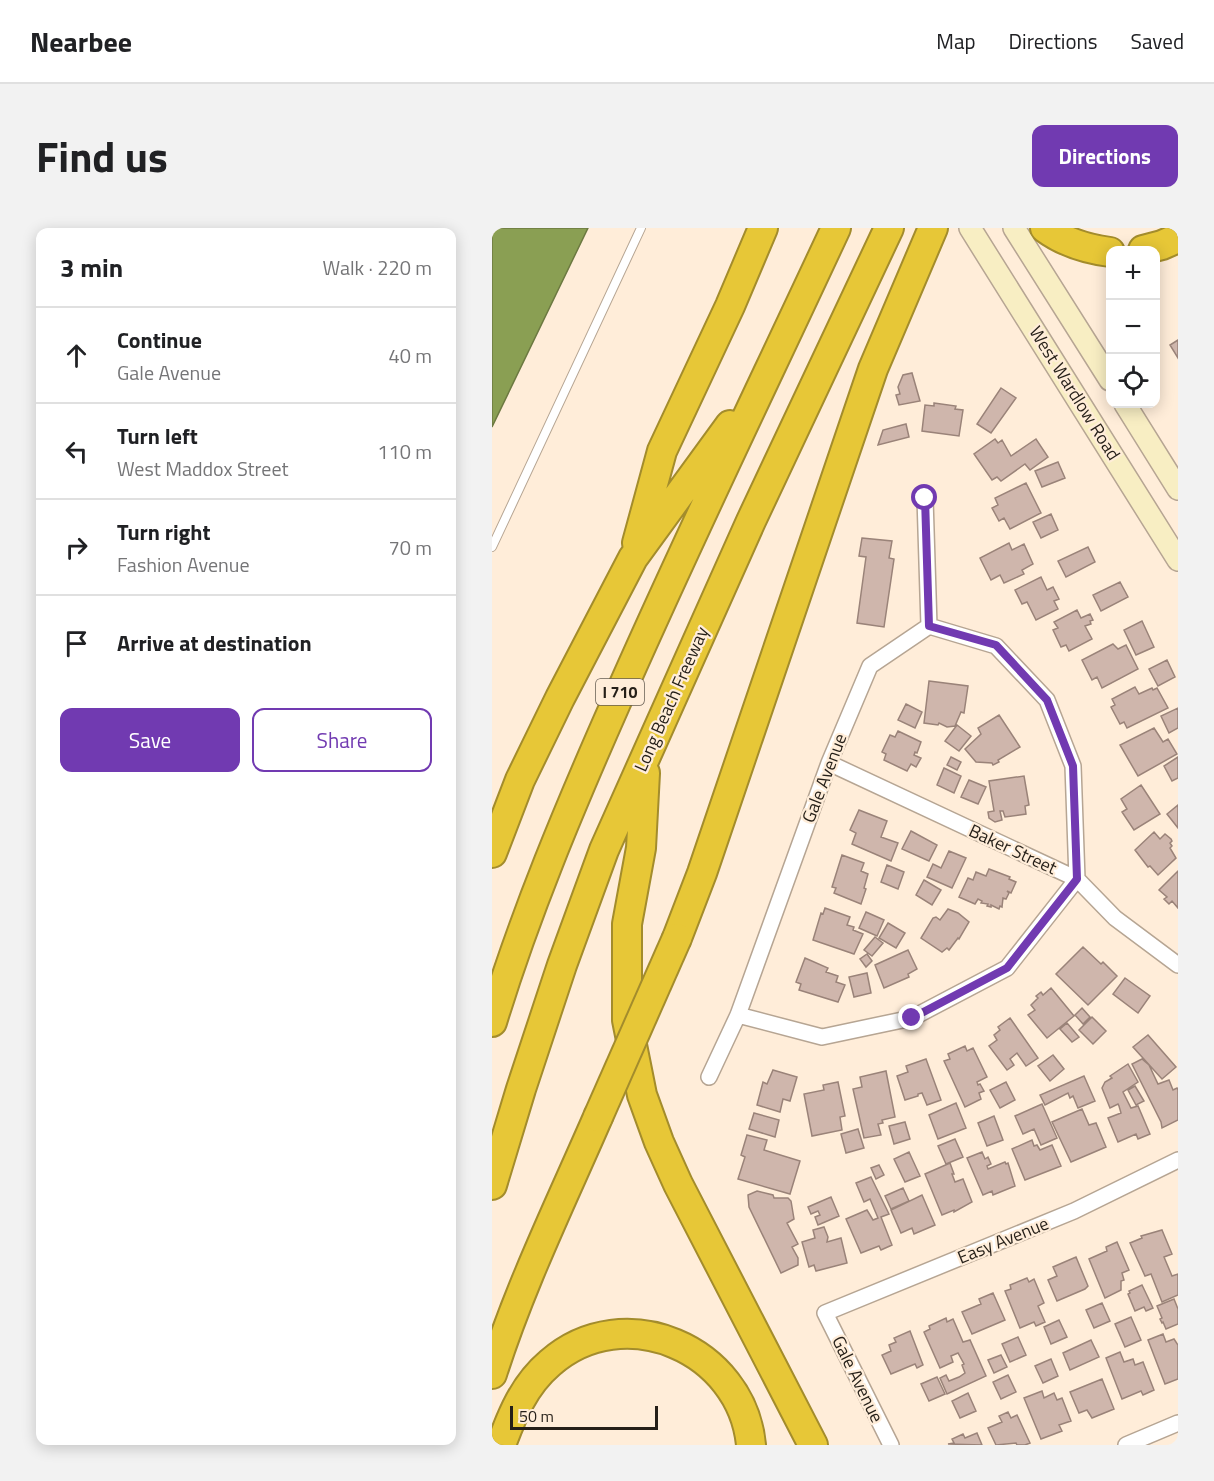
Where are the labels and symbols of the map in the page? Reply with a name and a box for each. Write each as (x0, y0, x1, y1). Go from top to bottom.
street label: West Wardlow Road (1023, 321, 1127, 465)
route start (911, 484, 937, 510)
street label: Long Beach Freeway (627, 622, 715, 776)
road number: I 710 (596, 679, 644, 705)
street label: Gale Avenue (795, 729, 853, 827)
street label: Baker Street (965, 817, 1062, 881)
route end (898, 1004, 924, 1030)
street label: Easy Avenue (953, 1209, 1053, 1271)
street label: Gale Avenue (825, 1331, 891, 1427)
scale bar (510, 1403, 658, 1430)

